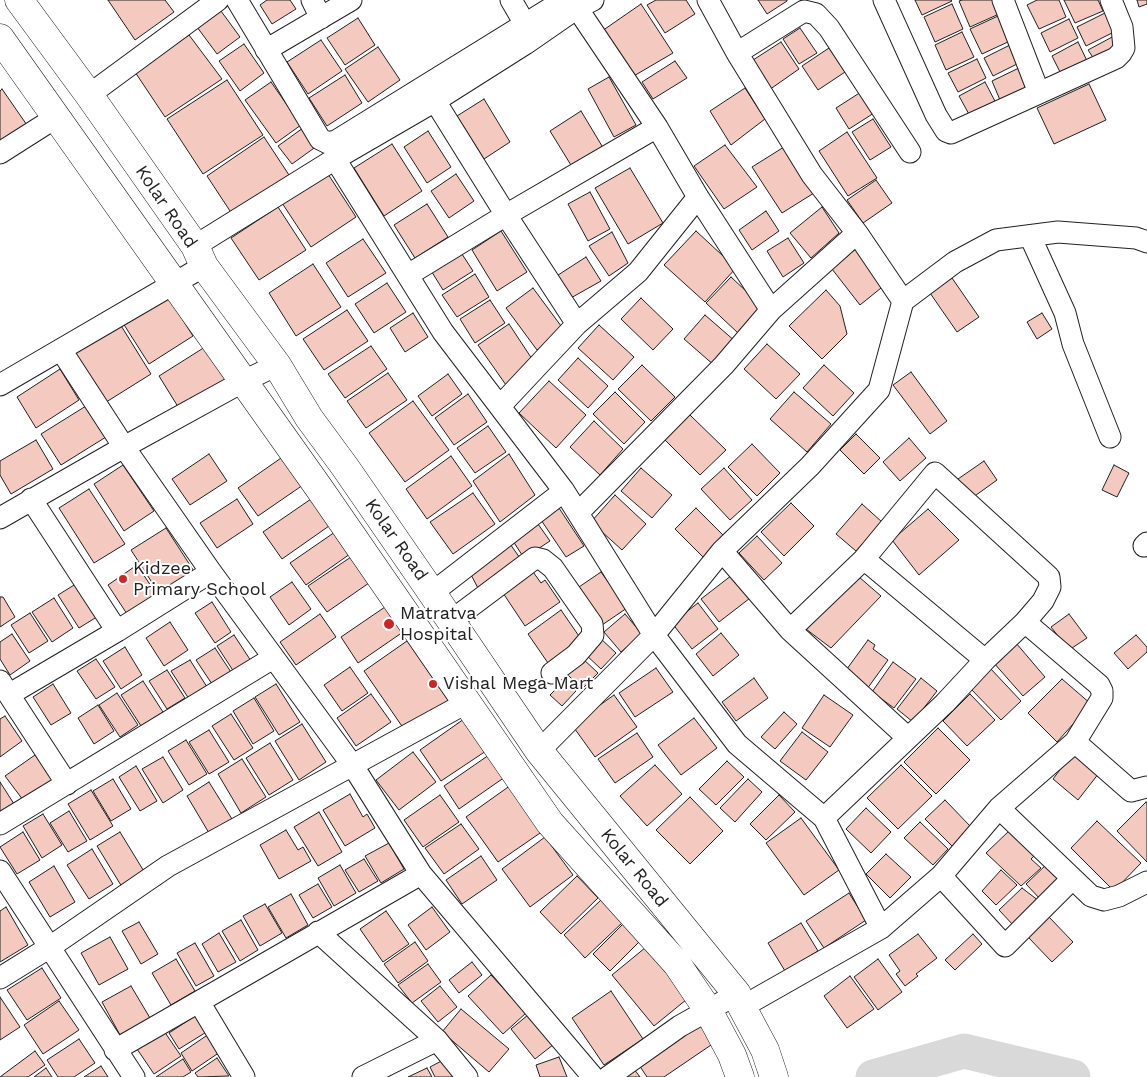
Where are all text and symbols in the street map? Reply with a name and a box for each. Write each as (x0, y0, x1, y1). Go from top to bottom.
street label: Kolar Road (130, 162, 202, 252)
street label: Kolar Road (360, 495, 432, 585)
place label: Kidzee Primary School (133, 558, 266, 600)
marker: Kidzee Primary School (117, 573, 129, 585)
place label: Matratva Hospital (400, 603, 476, 646)
marker: Matratva Hospital (382, 617, 396, 631)
place label: Vishal Mega Mart (443, 673, 593, 695)
marker: Vishal Mega Mart (427, 678, 439, 690)
street label: Kolar Road (596, 824, 672, 912)

